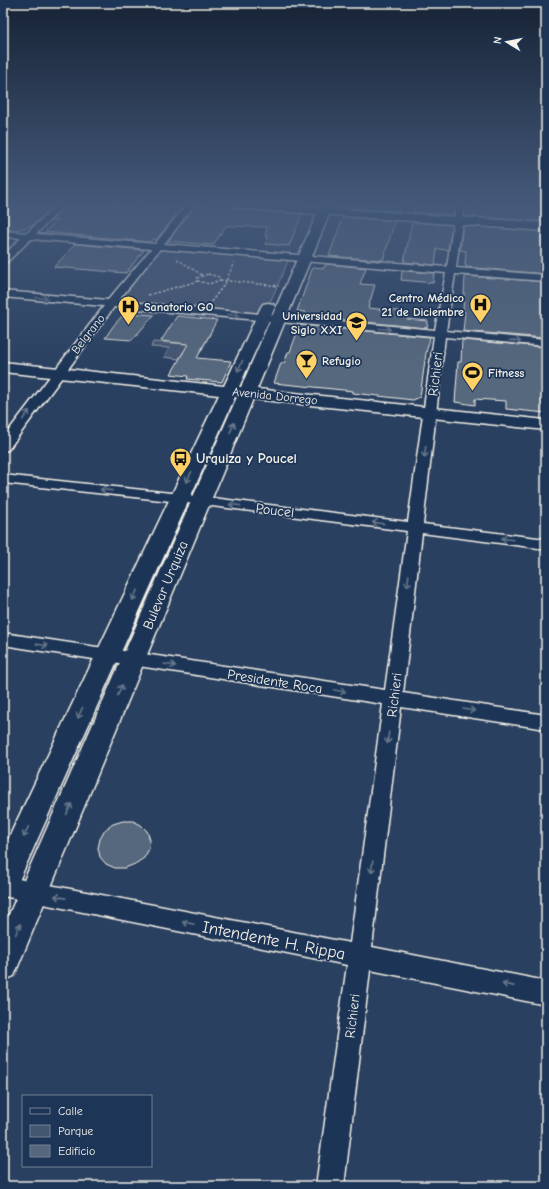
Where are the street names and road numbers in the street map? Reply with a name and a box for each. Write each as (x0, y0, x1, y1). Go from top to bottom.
street label: Belgrano (68, 312, 108, 356)
street label: Richieri (424, 351, 447, 397)
street label: Avenida Dorrego (232, 385, 318, 407)
street label: Poucel (255, 500, 295, 521)
street label: Bulevar Urquiza (139, 538, 192, 632)
street label: Presidente Roca (226, 666, 324, 697)
street label: Richieri (383, 672, 406, 718)
street label: Intendente H. Rippa (201, 917, 347, 964)
street label: Richieri (341, 993, 364, 1039)

